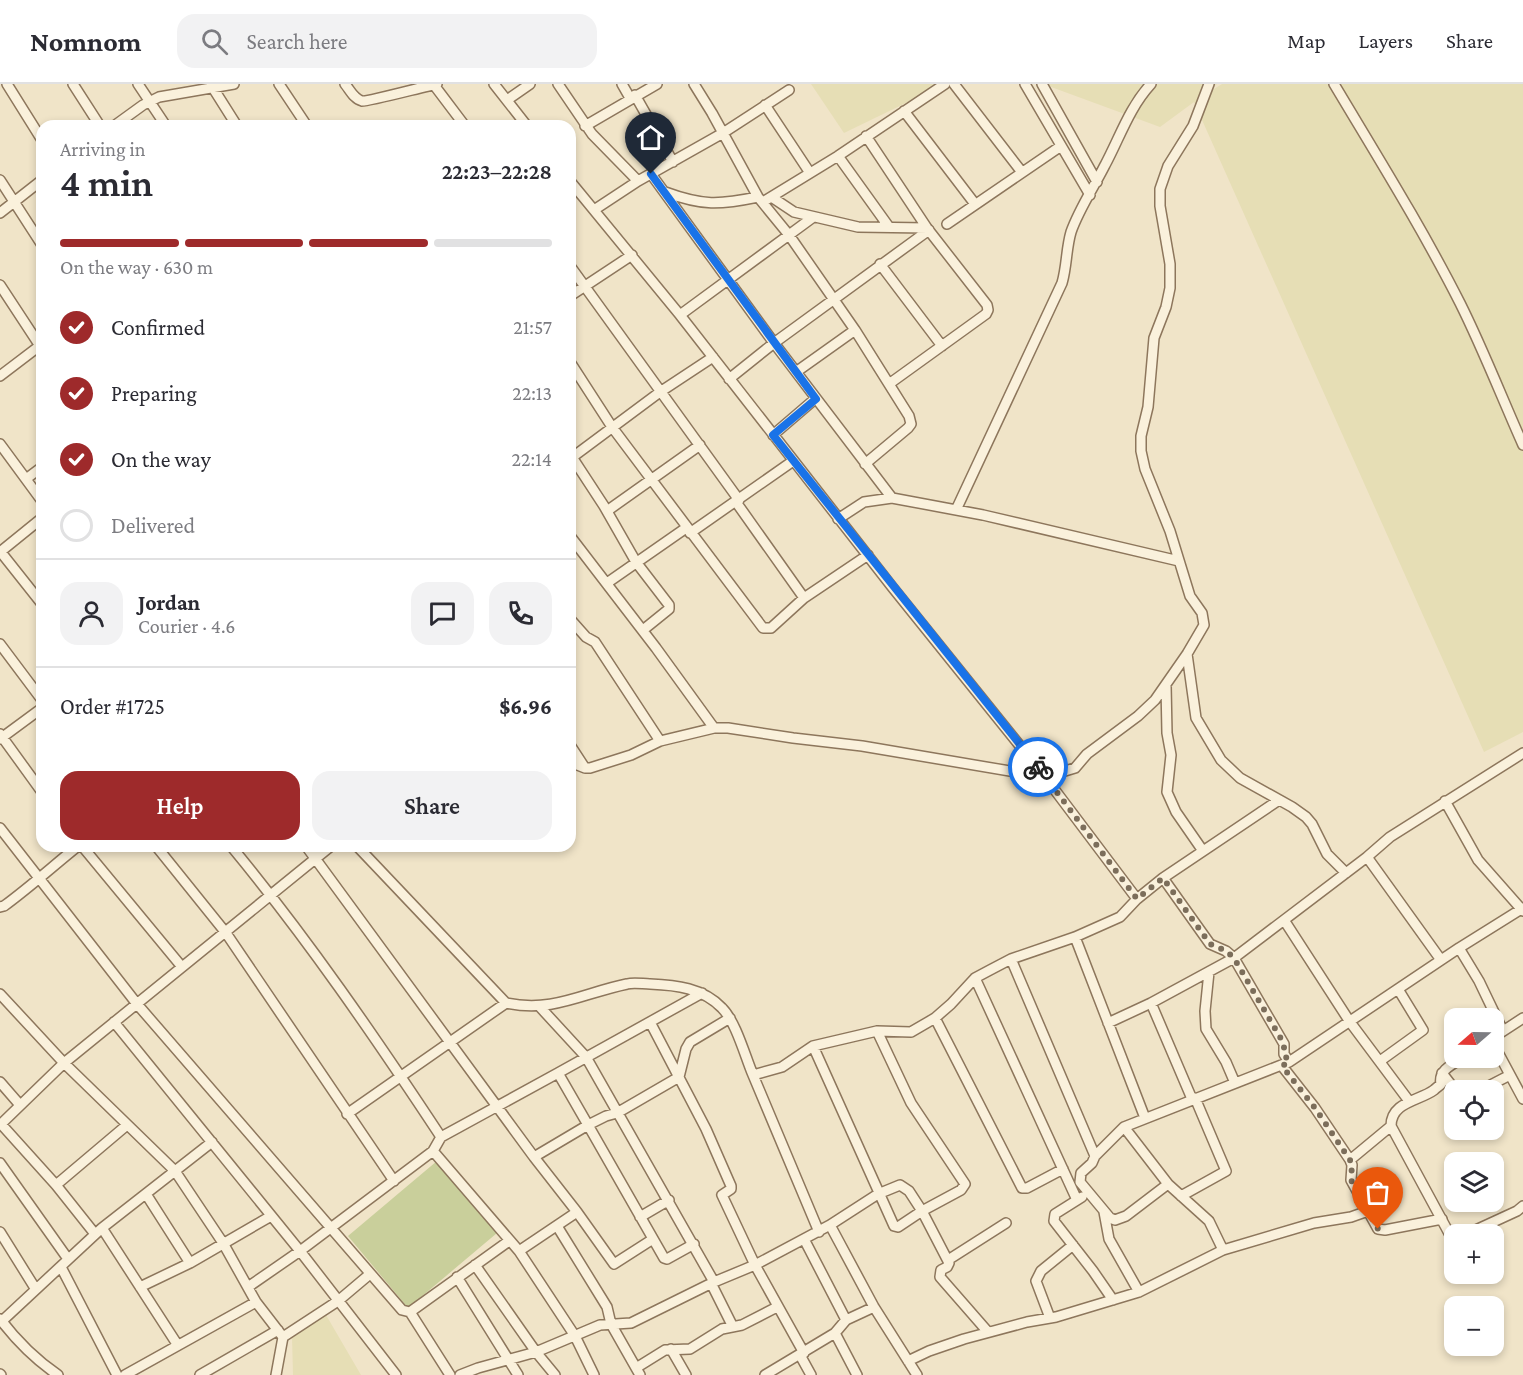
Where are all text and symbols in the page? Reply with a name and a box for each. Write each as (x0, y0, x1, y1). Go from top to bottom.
search box (177, 14, 597, 68)
icon: search (198, 25, 231, 58)
text: Nomnom (30, 26, 141, 57)
text: Search here (246, 29, 347, 54)
text: Map (1287, 29, 1326, 53)
text: Layers (1359, 29, 1413, 53)
text: Share (1446, 29, 1493, 53)
pin (625, 112, 676, 174)
icon: home (634, 121, 667, 154)
text: Arriving in (60, 138, 145, 160)
text: 22:23–22:28 (442, 159, 552, 184)
text: 4 min (60, 161, 153, 204)
text: On the way · 630 m (60, 256, 213, 278)
icon: check (60, 311, 93, 344)
text: Confirmed (111, 315, 205, 340)
text: 21:57 (513, 316, 552, 338)
icon: check (60, 377, 93, 410)
text: Preparing (111, 381, 197, 406)
text: 22:13 (512, 382, 552, 404)
icon: check (60, 443, 93, 476)
text: On the way (111, 447, 211, 472)
text: 22:14 (512, 448, 552, 470)
text: Delivered (111, 513, 195, 538)
button: person (60, 582, 123, 645)
button: chat (411, 582, 474, 645)
button: phone (489, 582, 552, 645)
text: Jordan (138, 590, 200, 615)
text: Courier · 4.6 (138, 615, 236, 637)
text: Order #1725 (60, 694, 165, 719)
text: $6.96 (499, 694, 552, 719)
courier (1008, 737, 1068, 797)
icon: bike (1022, 751, 1055, 784)
button: Help (60, 771, 300, 840)
button: Share (312, 771, 552, 840)
north arrow (1444, 1008, 1504, 1068)
map controls (1444, 1008, 1504, 1356)
button: locate (1444, 1080, 1504, 1140)
button: layers (1444, 1152, 1504, 1212)
pin (1352, 1167, 1403, 1229)
icon: bag (1361, 1176, 1394, 1209)
button: + (1444, 1224, 1504, 1284)
button: − (1444, 1296, 1504, 1356)

